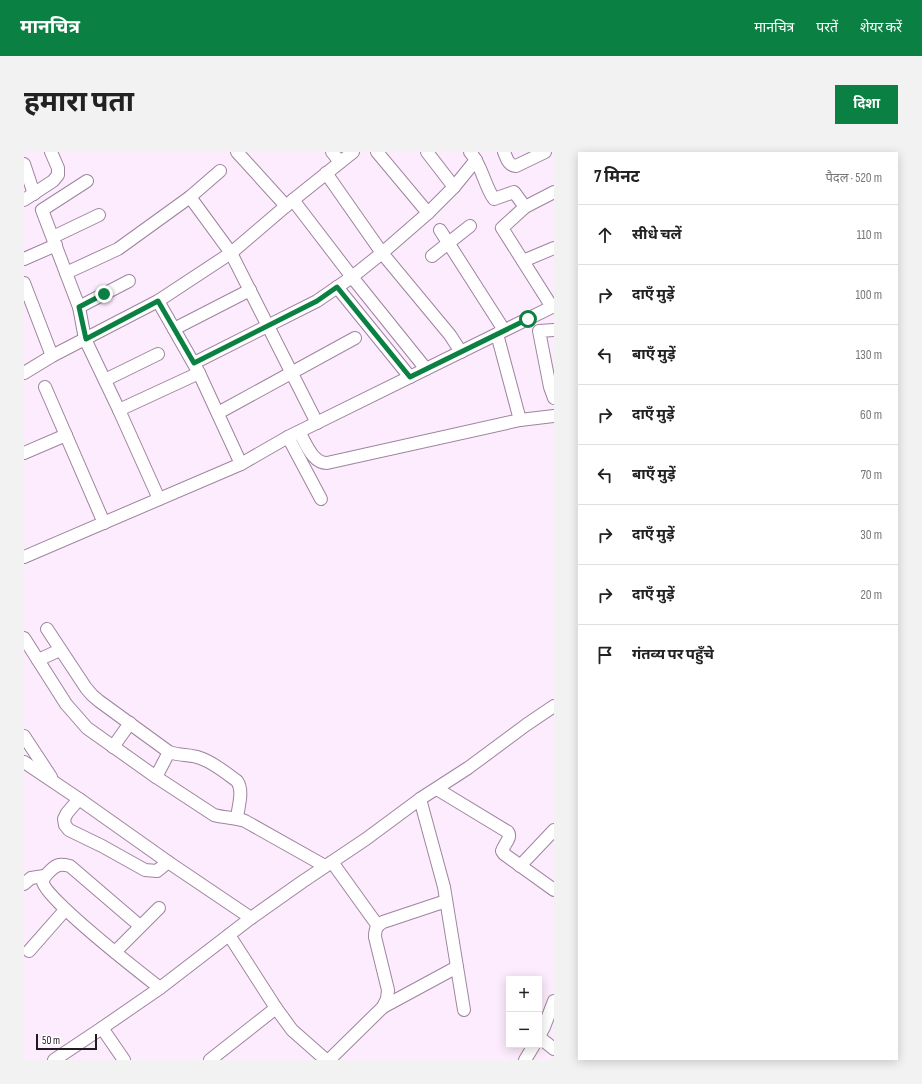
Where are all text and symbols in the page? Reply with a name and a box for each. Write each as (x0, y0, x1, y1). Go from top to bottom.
text: मानचित्र (20, 16, 80, 39)
text: मानचित्र (754, 19, 794, 36)
text: परतें (816, 19, 838, 36)
text: शेयर करें (860, 19, 902, 36)
button: दिशा (835, 85, 898, 124)
text: हमारा पता (24, 86, 134, 119)
text: 7 मिनट (594, 167, 640, 187)
text: पैदल · 520 m (825, 170, 882, 186)
icon: ahead (594, 224, 616, 246)
text: सीधे चलें (632, 225, 682, 244)
text: 110 m (857, 227, 882, 243)
icon: right (594, 284, 616, 306)
route end (95, 285, 113, 303)
text: दाएँ मुड़ें (632, 285, 675, 304)
text: 100 m (855, 287, 882, 303)
route start (519, 310, 537, 328)
icon: left (594, 344, 616, 366)
text: बाएँ मुड़ें (632, 345, 675, 364)
text: 130 m (856, 347, 882, 363)
icon: right (594, 404, 616, 426)
text: दाएँ मुड़ें (632, 405, 675, 424)
text: 60 m (860, 407, 882, 423)
icon: left (594, 464, 616, 486)
text: बाएँ मुड़ें (632, 465, 675, 484)
text: 70 m (861, 467, 882, 483)
icon: right (594, 524, 616, 546)
text: दाएँ मुड़ें (632, 525, 675, 544)
text: 30 m (860, 527, 882, 543)
icon: right (594, 584, 616, 606)
text: दाएँ मुड़ें (632, 585, 675, 604)
text: 20 m (860, 587, 882, 603)
icon: arrive (594, 644, 616, 666)
text: गंतव्य पर पहुँचे (632, 645, 714, 664)
map controls (506, 976, 542, 1048)
button: + (506, 976, 542, 1012)
button: − (506, 1012, 542, 1048)
scale bar (36, 1032, 97, 1051)
text: 50 m (42, 1034, 60, 1047)

